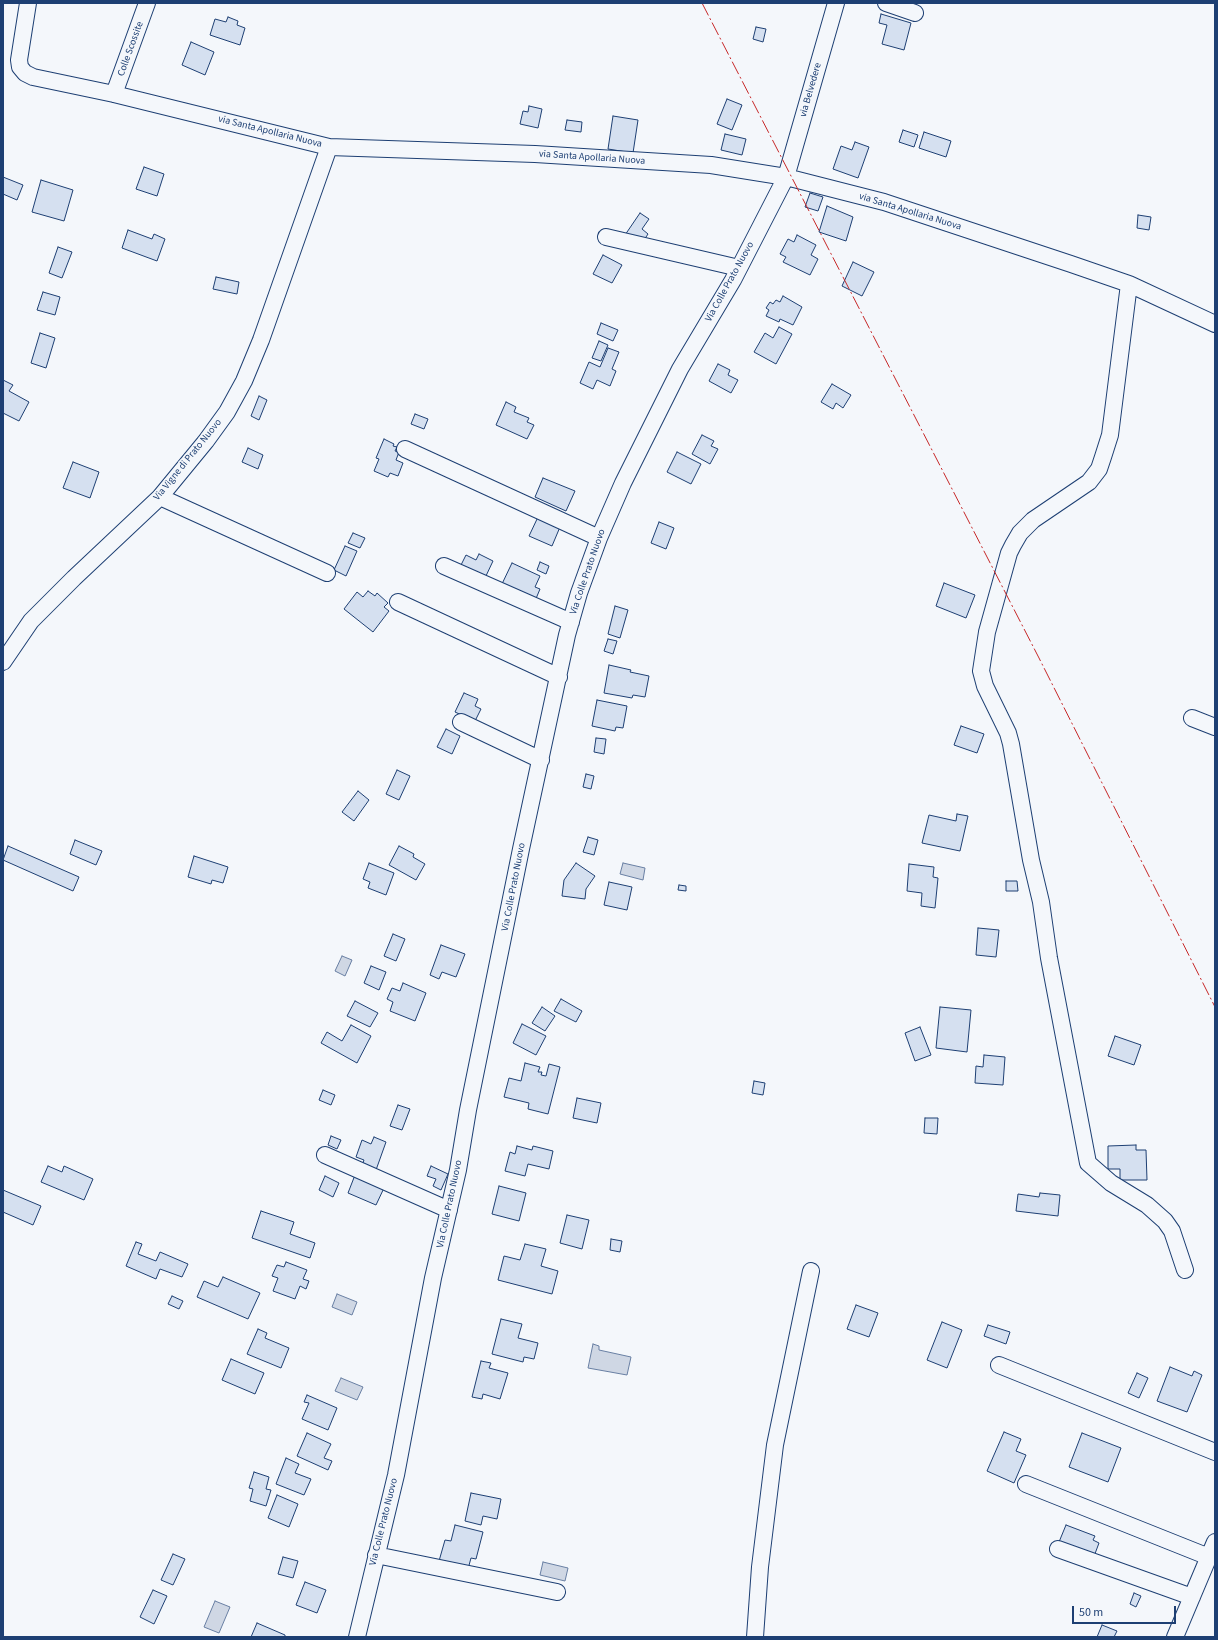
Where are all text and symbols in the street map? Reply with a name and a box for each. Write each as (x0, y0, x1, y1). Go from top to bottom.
street label: Colle Scossite (116, 20, 146, 78)
street label: via Belvedere (798, 61, 824, 119)
street label: via Santa Apollaria Nuova (217, 113, 323, 151)
street label: via Santa Apollaria Nuova (538, 148, 646, 168)
street label: via Santa Apollaria Nuova (857, 191, 963, 233)
street label: Via Colle Prato Nuovo (703, 240, 757, 324)
street label: Via Vigne di Prato Nuovo (151, 417, 225, 503)
street label: Via Colle Prato Nuovo (568, 528, 608, 616)
street label: Via Colle Prato Nuovo (500, 842, 528, 932)
street label: Via Colle Prato Nuovo (435, 1159, 465, 1249)
street label: Via Colle Prato Nuovo (367, 1477, 401, 1567)
scale bar (1074, 1598, 1178, 1624)
text: 50 m (1079, 1604, 1103, 1621)

